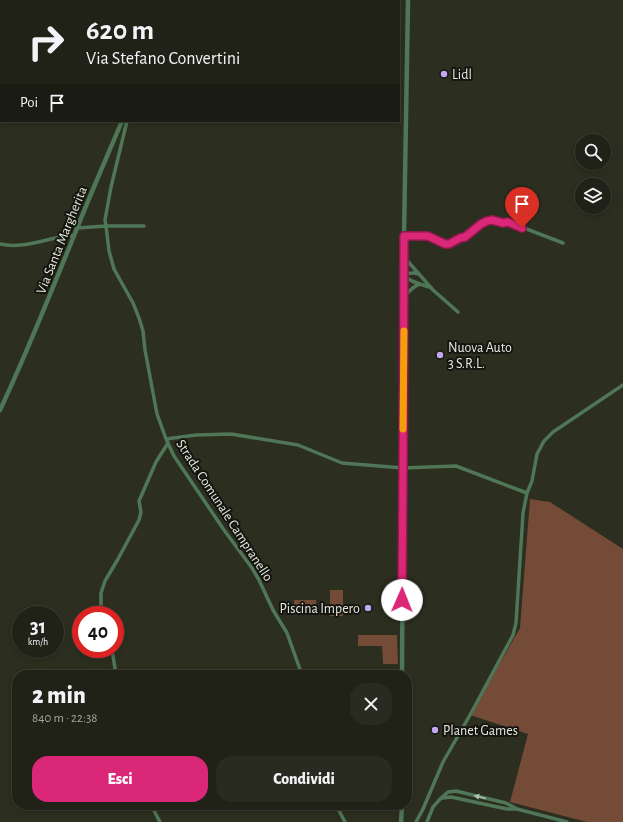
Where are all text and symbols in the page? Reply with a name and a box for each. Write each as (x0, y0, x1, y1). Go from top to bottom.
icon: right (20, 16, 72, 68)
text: 620 m (86, 17, 154, 45)
text: Via Stefano Convertini (86, 50, 240, 68)
place label: Lidl (452, 68, 472, 82)
marker: Lidl (439, 69, 449, 79)
icon: arrive (46, 92, 68, 114)
text: Poi (20, 95, 38, 110)
map controls (575, 134, 611, 214)
button: search (575, 134, 611, 170)
button: layers (575, 178, 611, 214)
street label: Via Santa Margherita (34, 184, 90, 296)
pin (505, 187, 539, 228)
icon: arrive (511, 193, 533, 215)
place label: Nuova Auto 3 S.R.L. (448, 341, 512, 371)
marker: Nuova Auto 3 S.R.L. (435, 350, 445, 360)
street label: Strada Comunale Campranello (173, 437, 275, 584)
position arrow (381, 579, 423, 621)
place label: Piscina Impero (280, 602, 360, 616)
marker: Piscina Impero (363, 603, 373, 613)
speed limit sign: 40 (72, 606, 124, 658)
text: 31 (30, 617, 46, 637)
text: km/h (28, 637, 48, 647)
button: close (350, 683, 392, 725)
text: 2 min (32, 684, 86, 708)
text: 840 m · 22:38 (32, 712, 97, 725)
place label: Planet Games (443, 724, 518, 738)
marker: Planet Games (430, 725, 440, 735)
button: Esci (32, 756, 208, 802)
button: Condividi (216, 756, 392, 802)
one-way arrow (474, 794, 486, 800)

